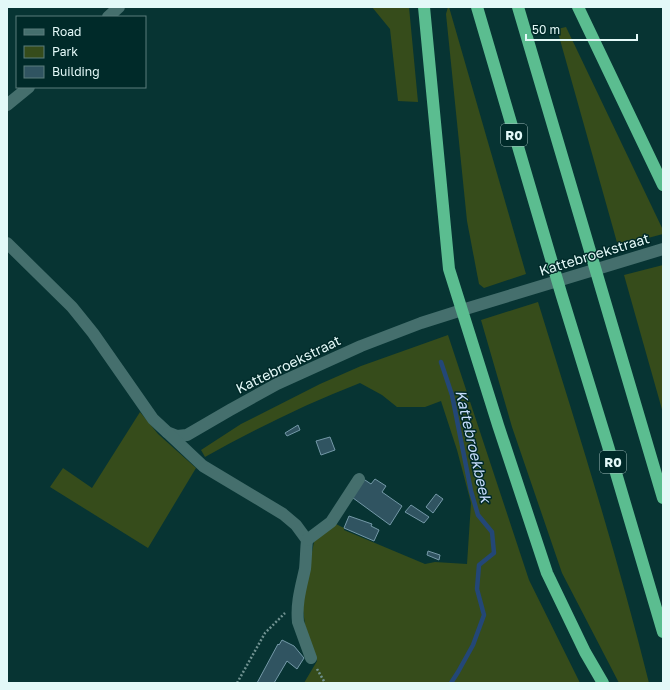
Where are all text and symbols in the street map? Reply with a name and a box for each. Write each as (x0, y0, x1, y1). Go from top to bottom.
legend (16, 16, 146, 88)
scale bar (526, 16, 637, 42)
text: 50 m (532, 22, 560, 37)
text: Road (52, 24, 81, 39)
text: Park (52, 44, 78, 59)
text: Building (52, 64, 100, 79)
road number: R0 (501, 124, 527, 146)
street label: Kattebroekstraat (537, 229, 651, 279)
street label: Kattebroekstraat (233, 331, 343, 397)
water label: Kattebroekbeek (452, 388, 496, 506)
road number: R0 (600, 451, 626, 473)

